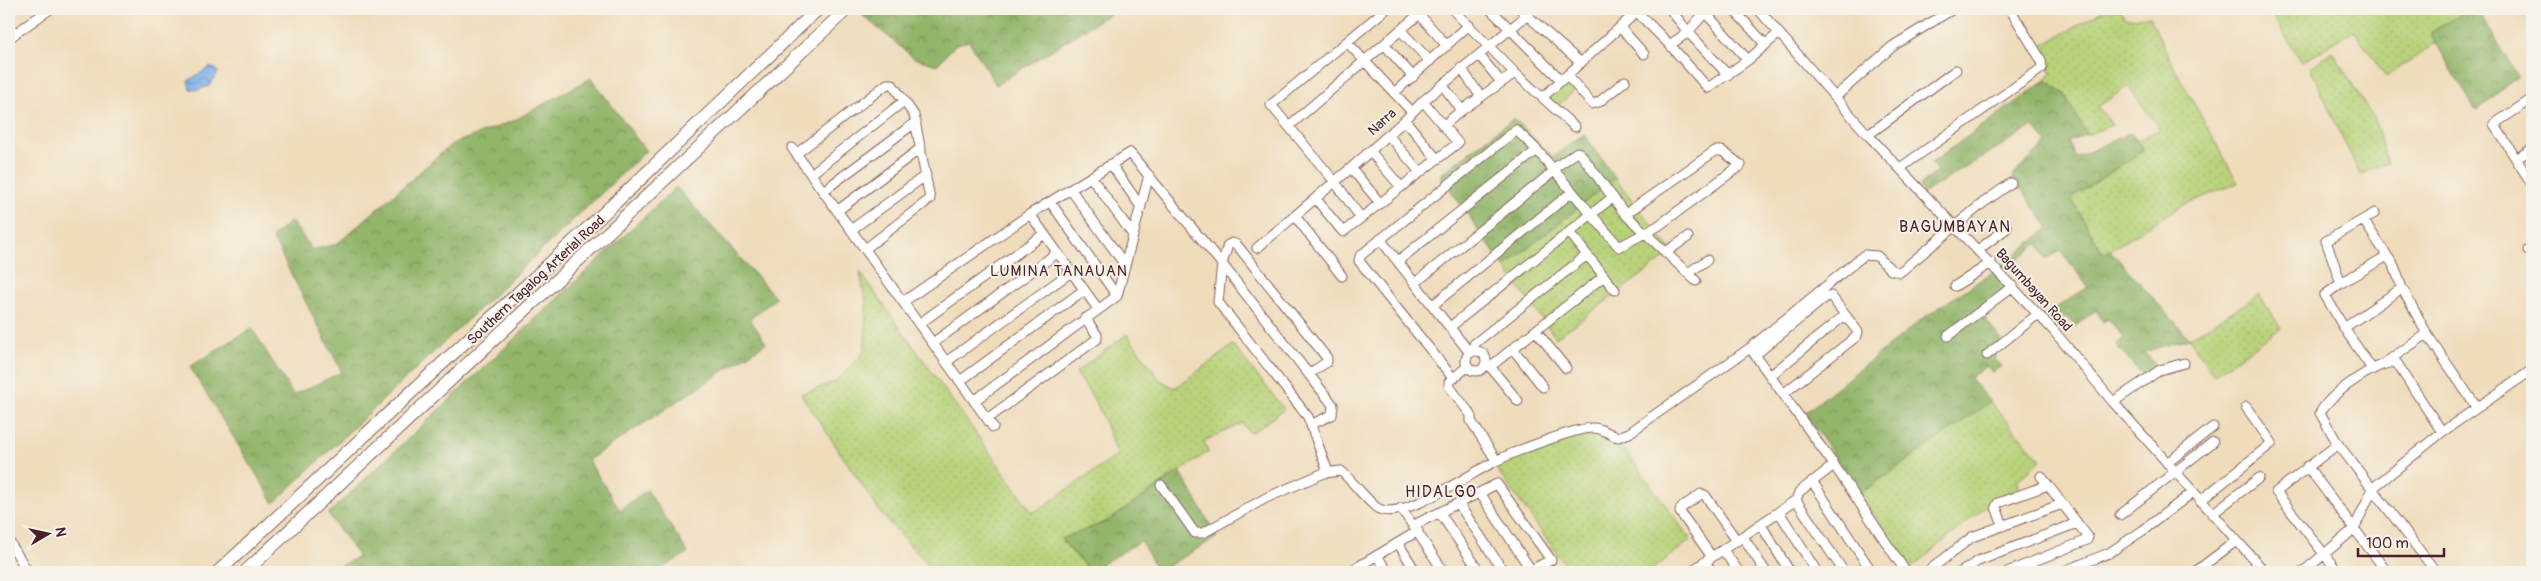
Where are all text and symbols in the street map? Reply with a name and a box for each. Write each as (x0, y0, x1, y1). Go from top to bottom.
street label: Narra (1364, 105, 1400, 139)
street label: Southern Tagalog Arterial Road (464, 212, 608, 348)
district label: BAGUMBAYAN (1899, 217, 2011, 237)
street label: Bagumbayan Road (1992, 245, 2076, 335)
district label: LUMINA TANAUAN (990, 262, 1128, 281)
district label: HIDALGO (1405, 482, 1477, 502)
north arrow (22, 508, 72, 558)
text: N (51, 526, 69, 538)
scale bar (2358, 526, 2445, 558)
text: 100 m (2366, 534, 2409, 553)

